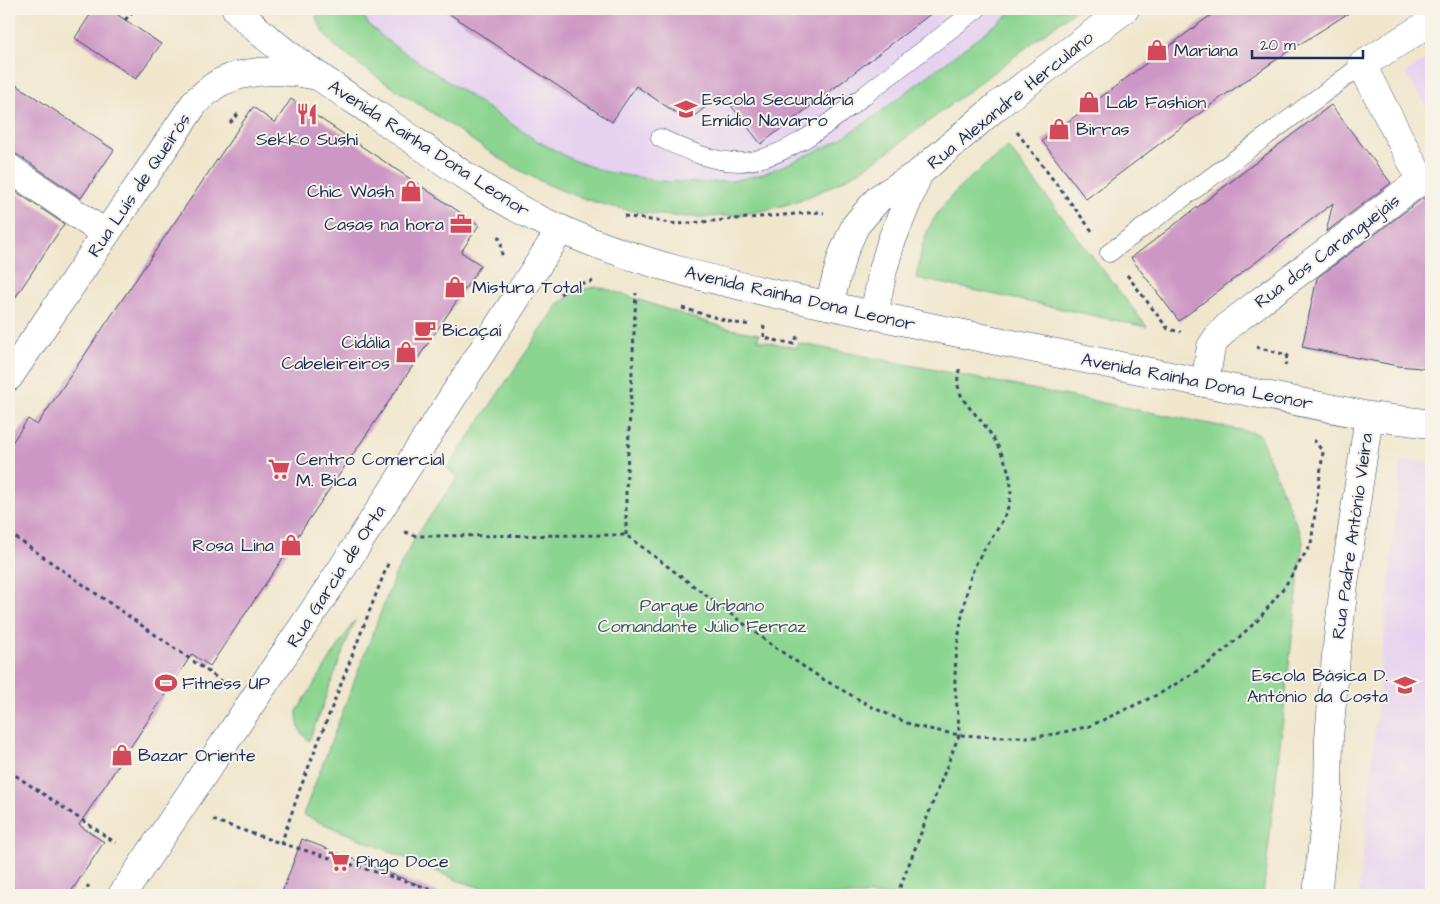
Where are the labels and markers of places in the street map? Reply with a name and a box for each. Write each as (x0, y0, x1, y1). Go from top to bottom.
shop icon: Mariana (1144, 37, 1170, 63)
place label: Mariana (1174, 38, 1238, 63)
place label: Escola Secundária Emídio Navarro (702, 87, 853, 133)
shop icon: Lab Fashion (1076, 89, 1102, 115)
place label: Lab Fashion (1106, 90, 1206, 115)
school or university icon: Escola Secundária Emídio Navarro (673, 96, 699, 122)
restaurant icon: Sekko Sushi (294, 101, 320, 127)
shop icon: Birras (1046, 116, 1072, 142)
place label: Birras (1076, 117, 1130, 142)
place label: Sekko Sushi (256, 127, 358, 152)
shop icon: Chic Wash (398, 178, 424, 204)
place label: Chic Wash (307, 179, 394, 204)
office icon: Casas na hora (448, 211, 474, 237)
place label: Casas na hora (324, 212, 444, 237)
shop icon: Mistura Total (442, 274, 468, 300)
place label: Mistura Total (472, 275, 582, 300)
cafe icon: Bicaçaí (412, 317, 438, 343)
place label: Bicaçaí (442, 318, 502, 343)
place label: Cidália Cabeleireiros (281, 330, 390, 376)
shop icon: Cidália Cabeleireiros (393, 339, 419, 365)
place label: Centro Comercial M. Bica (296, 447, 445, 493)
supermarket icon: Centro Comercial M. Bica (266, 456, 292, 482)
shop icon: Rosa Lina (278, 532, 304, 558)
place label: Rosa Lina (192, 533, 274, 558)
place label: Escola Básica D. António da Costa (1247, 663, 1388, 709)
sports icon: Fitness UP (153, 670, 179, 696)
place label: Fitness UP (182, 671, 271, 696)
school or university icon: Escola Básica D. António da Costa (1392, 672, 1418, 698)
shop icon: Bazar Oriente (109, 742, 135, 768)
place label: Bazar Oriente (138, 743, 256, 768)
supermarket icon: Pingo Doce (326, 848, 352, 874)
place label: Pingo Doce (356, 849, 449, 875)

